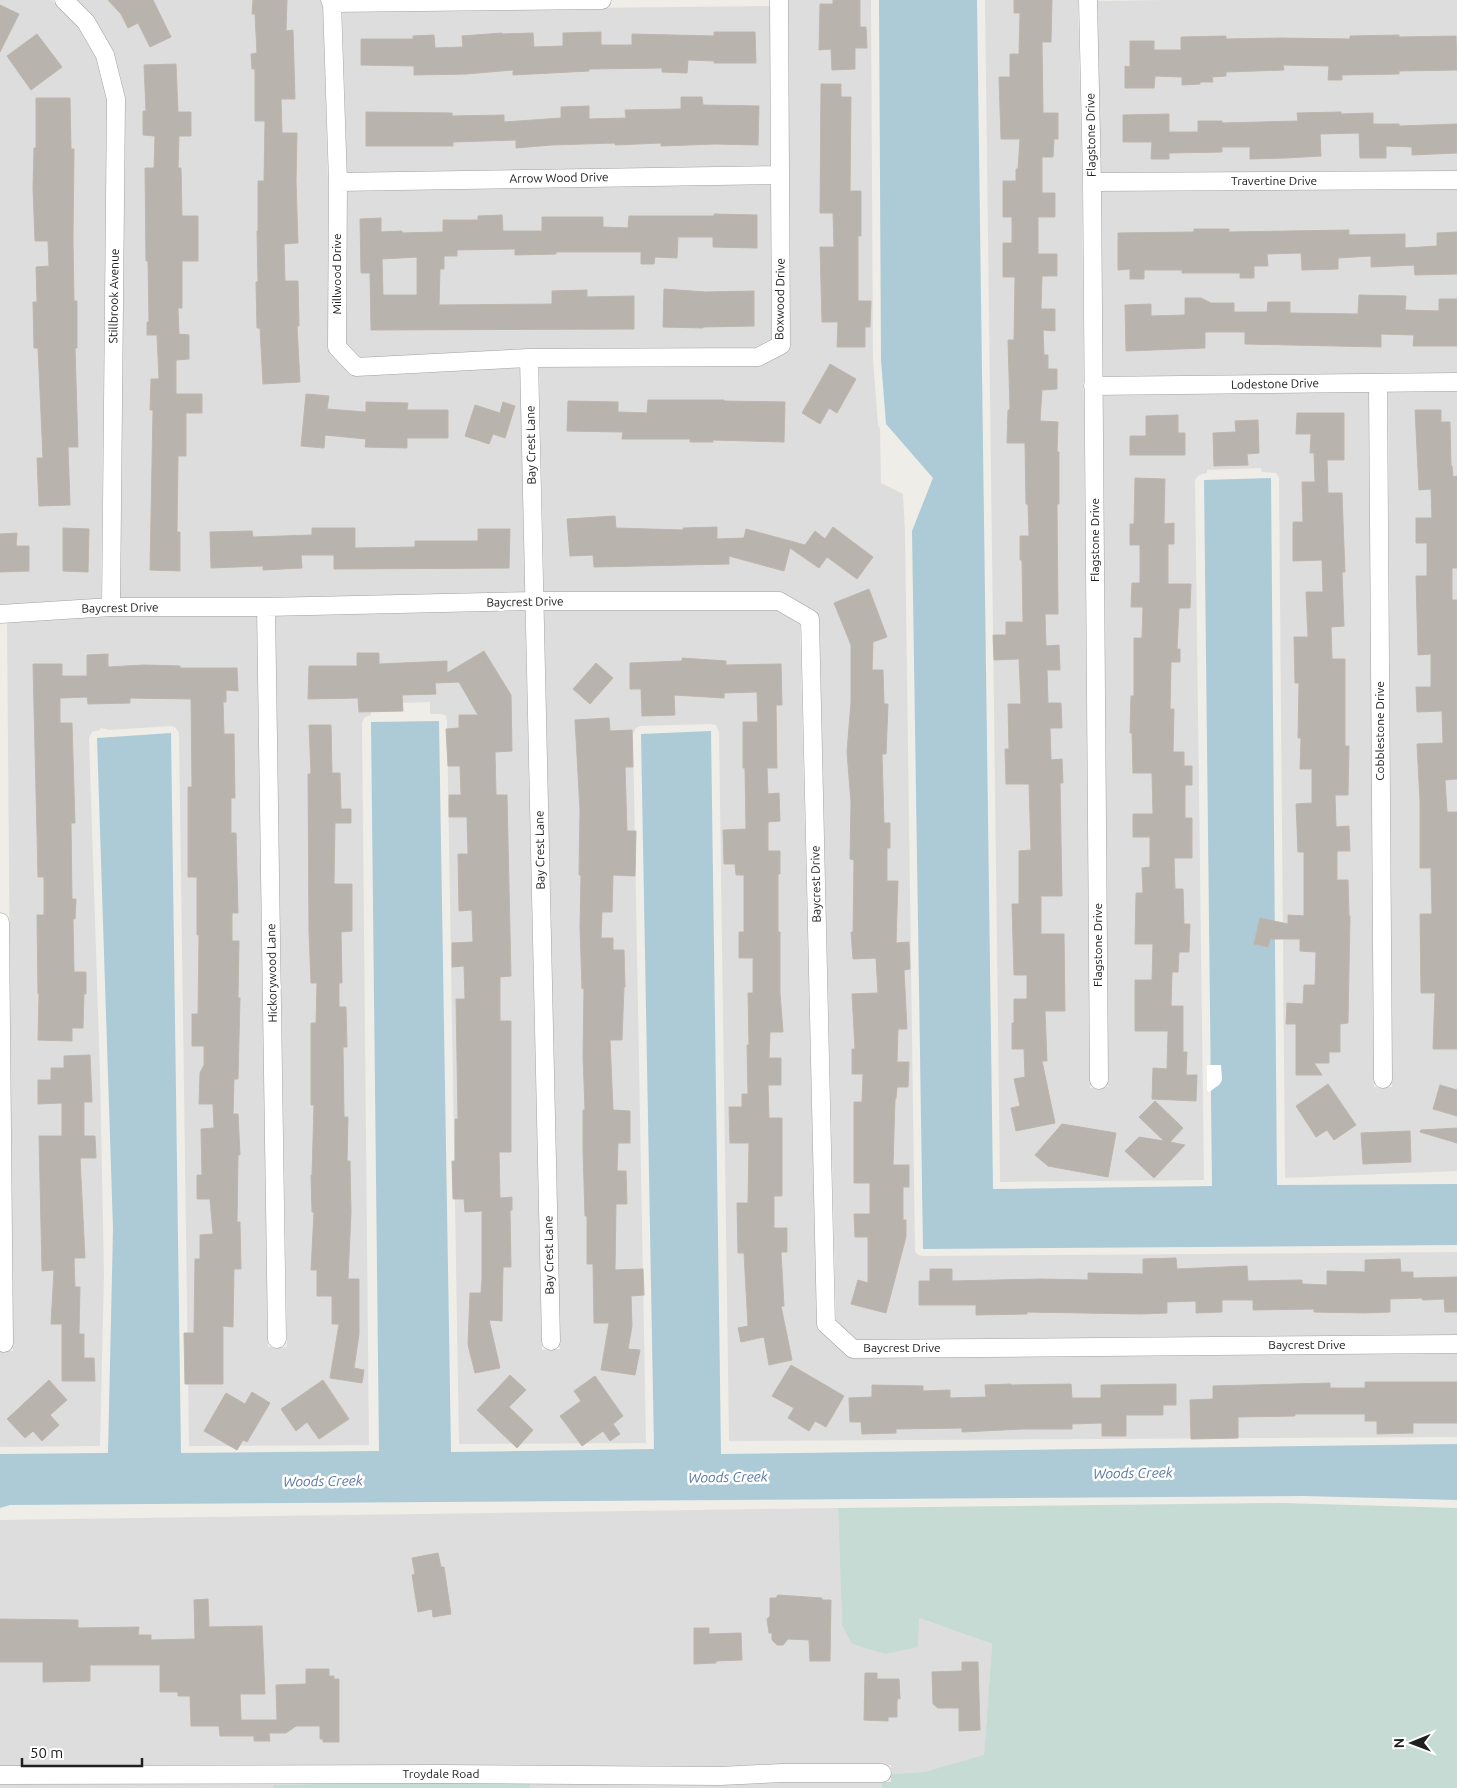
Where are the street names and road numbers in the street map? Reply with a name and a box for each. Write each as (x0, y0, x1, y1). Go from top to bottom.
street label: Flagstone Drive (1083, 93, 1098, 177)
street label: Arrow Wood Drive (509, 170, 609, 185)
street label: Travertine Drive (1231, 174, 1317, 187)
street label: Millwood Drive (330, 233, 343, 315)
street label: Stillbrook Avenue (106, 248, 121, 344)
street label: Boxwood Drive (772, 258, 787, 340)
street label: Lodestone Drive (1231, 376, 1319, 391)
street label: Bay Crest Lane (523, 405, 538, 485)
street label: Flagstone Drive (1088, 498, 1101, 582)
street label: Baycrest Drive (486, 594, 564, 609)
street label: Baycrest Drive (81, 600, 159, 615)
street label: Cobblestone Drive (1373, 681, 1386, 781)
street label: Bay Crest Lane (532, 810, 547, 890)
street label: Baycrest Drive (808, 845, 823, 923)
street label: Flagstone Drive (1091, 903, 1104, 987)
street label: Hickorywood Lane (264, 923, 279, 1023)
street label: Bay Crest Lane (541, 1215, 556, 1295)
street label: Baycrest Drive (1268, 1338, 1346, 1351)
street label: Baycrest Drive (863, 1341, 941, 1354)
street label: Troydale Road (403, 1767, 479, 1780)

